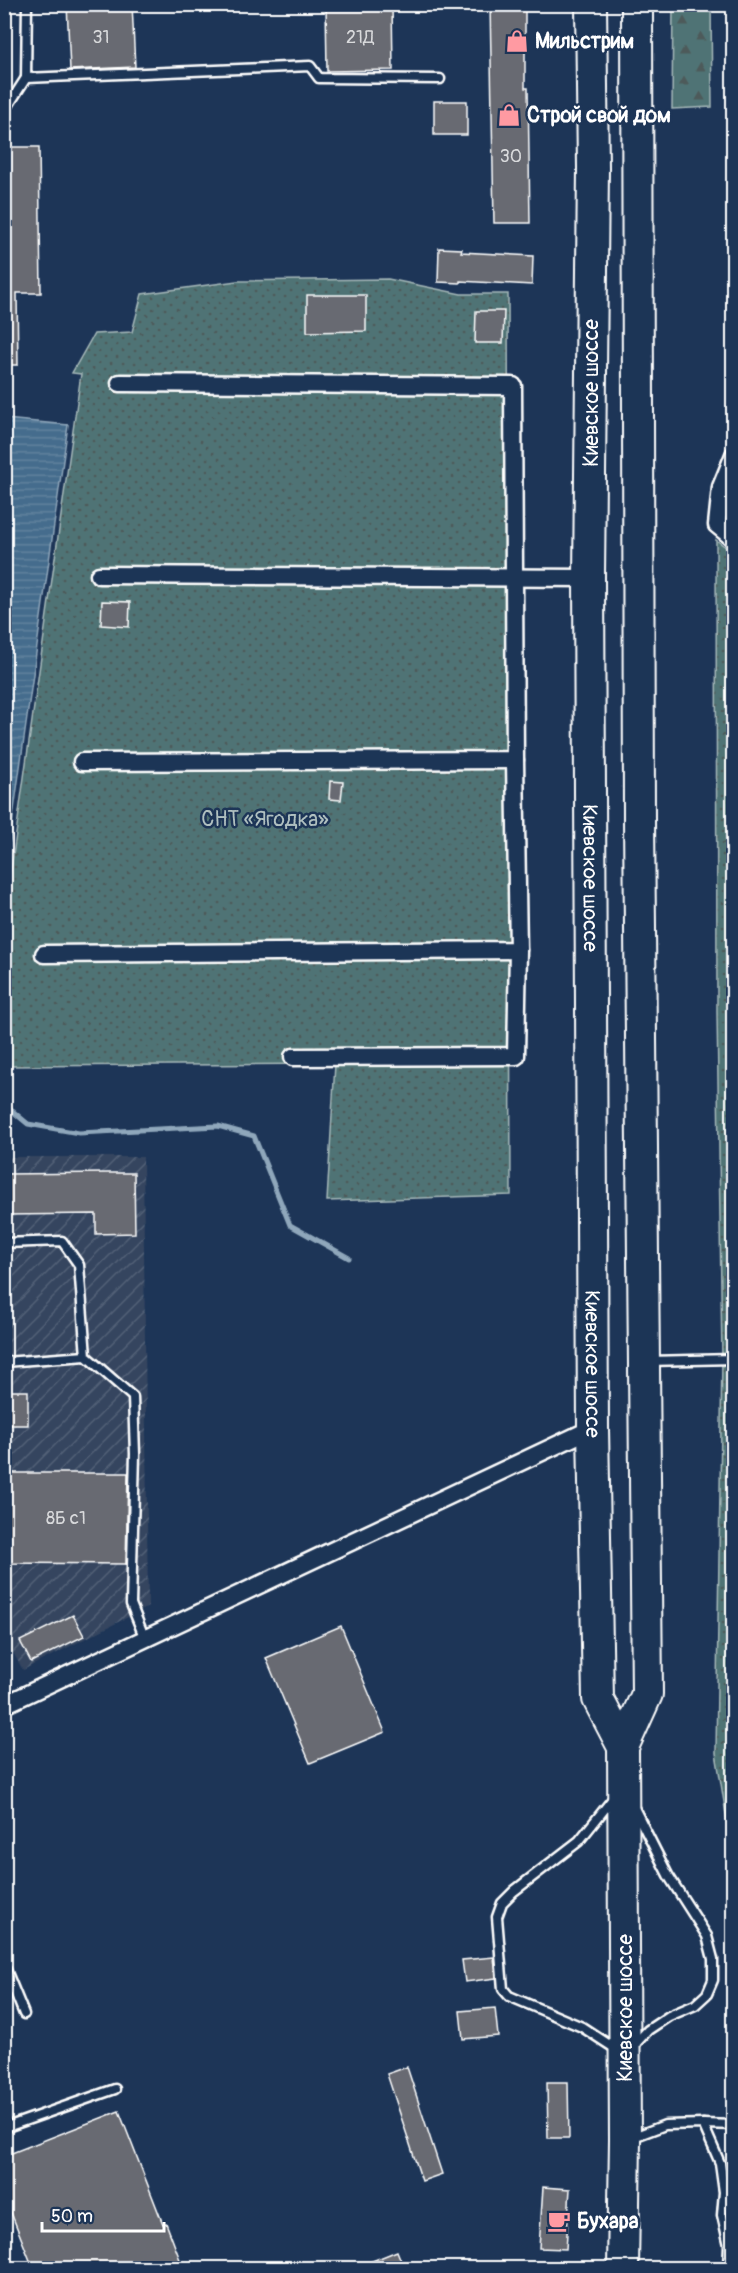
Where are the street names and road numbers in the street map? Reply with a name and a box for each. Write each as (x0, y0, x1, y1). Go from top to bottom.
street label: Киевское шоссе (578, 319, 605, 467)
street label: Киевское шоссе (576, 804, 604, 953)
street label: Киевское шоссе (578, 1290, 606, 1439)
street label: Киевское шоссе (612, 1934, 639, 2082)

